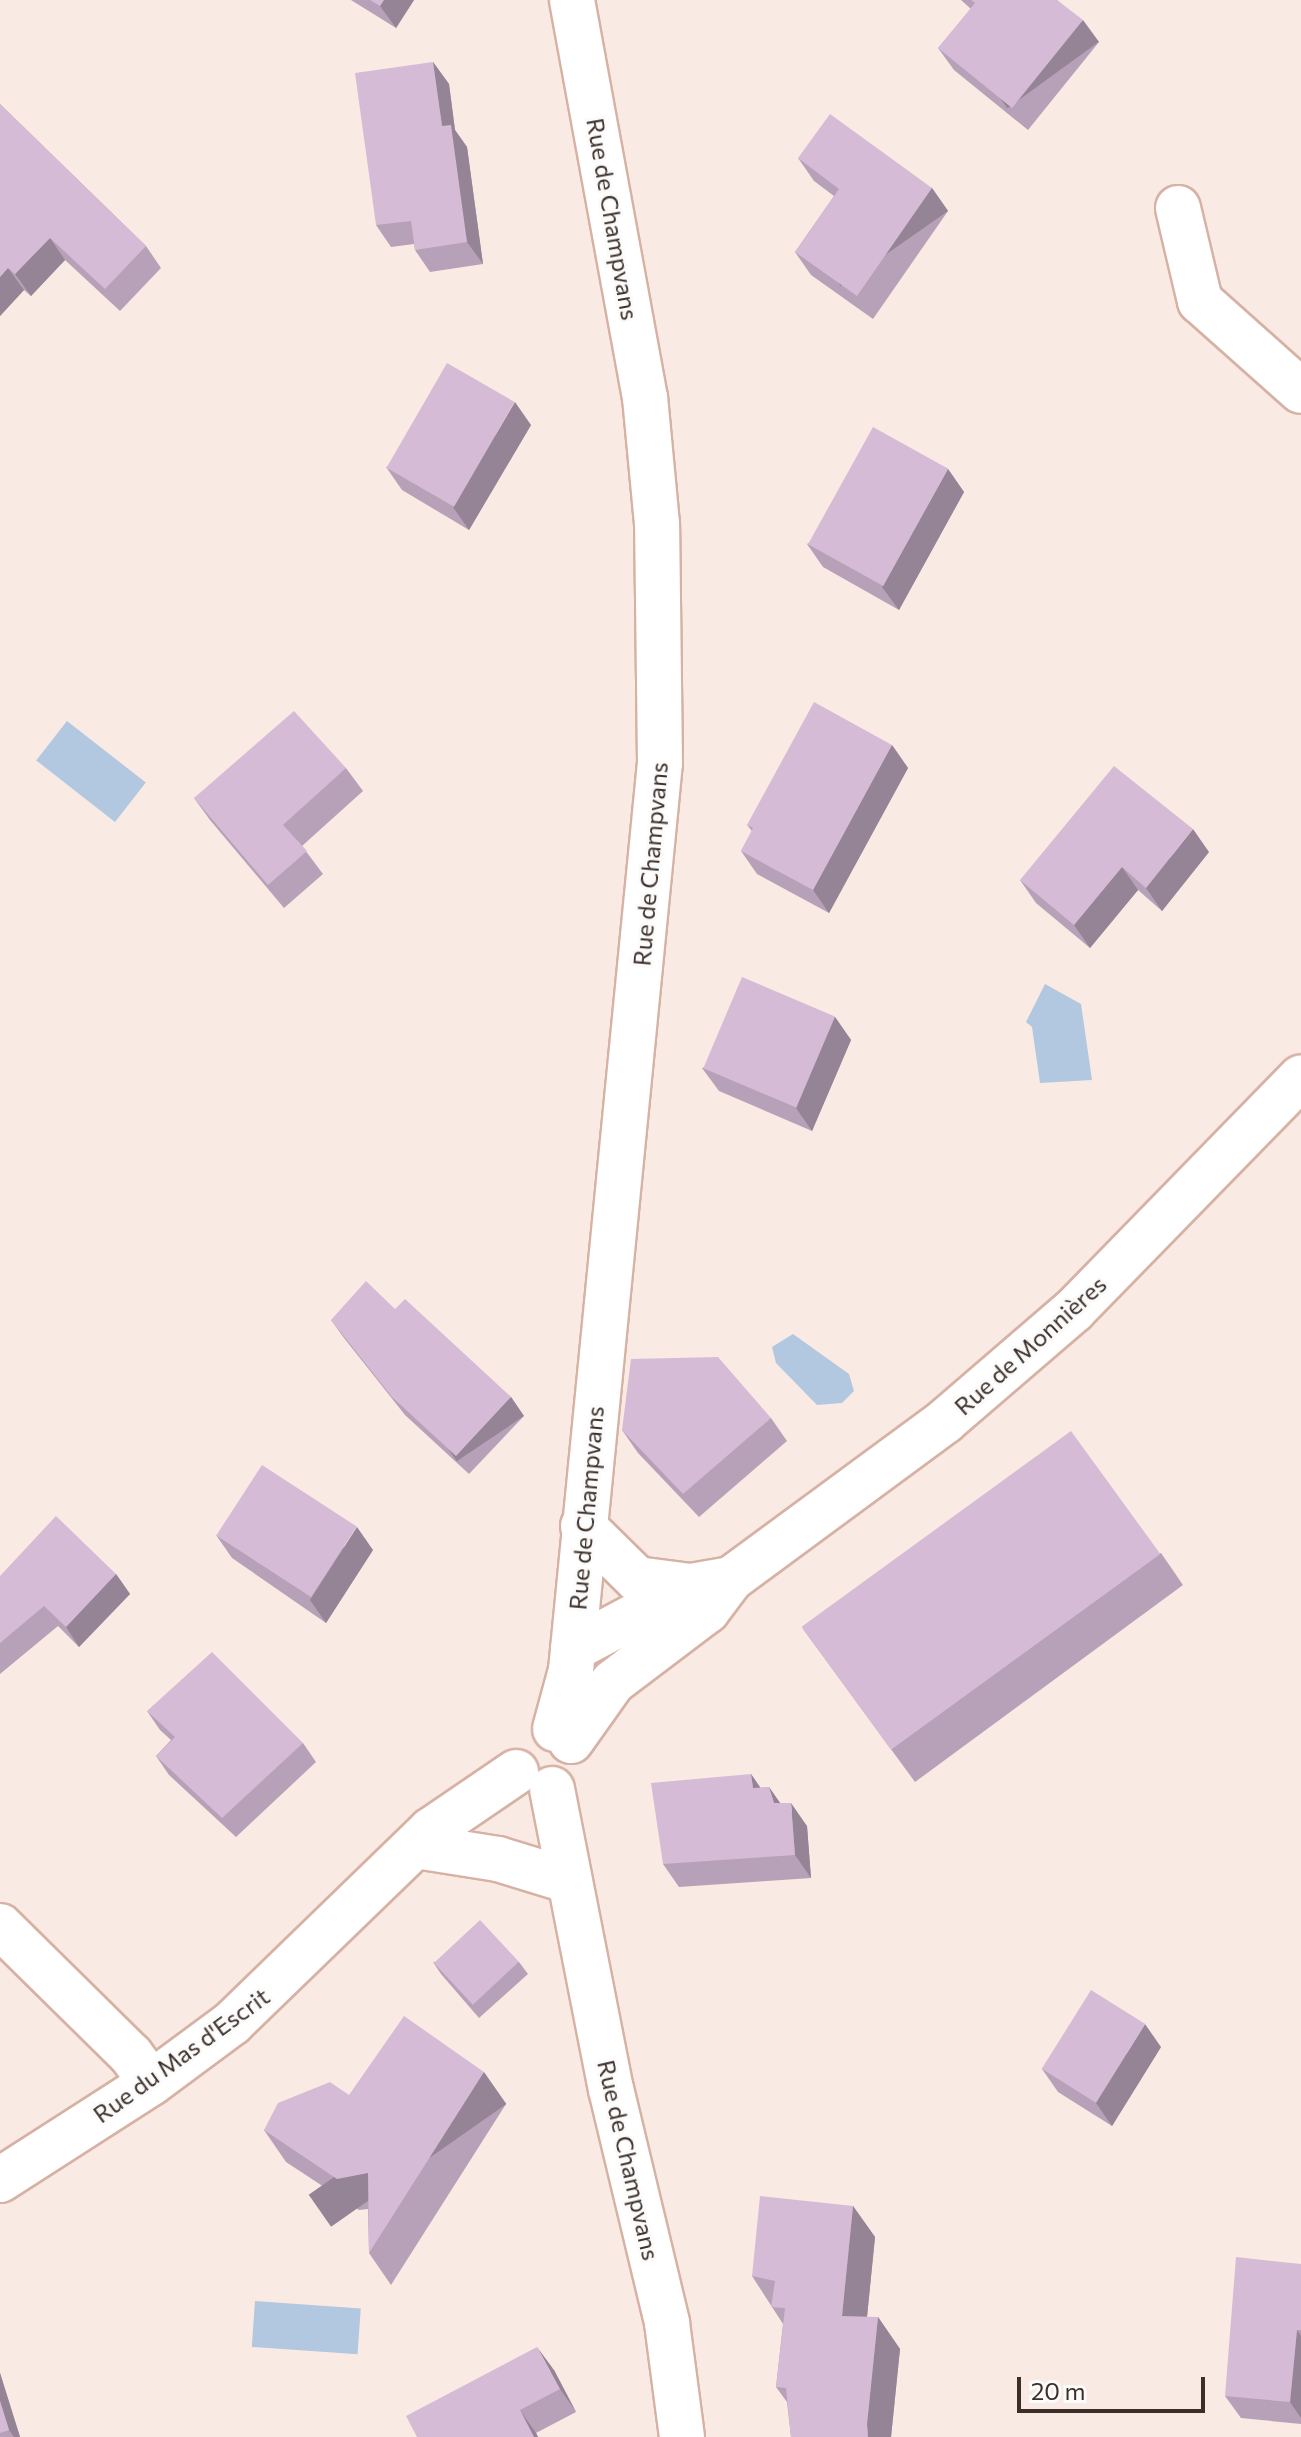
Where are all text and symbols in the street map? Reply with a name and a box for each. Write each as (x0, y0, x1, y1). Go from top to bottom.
street label: Rue de Champvans (581, 116, 645, 322)
street label: Rue de Champvans (627, 761, 673, 967)
street label: Rue de Monnières (948, 1269, 1112, 1421)
street label: Rue de Champvans (563, 1405, 609, 1611)
street label: Rue du Mas d'Escrit (87, 1981, 275, 2129)
street label: Rue de Champvans (592, 2057, 666, 2263)
scale bar (1021, 2361, 1209, 2411)
text: 20 m (1031, 2376, 1085, 2405)

